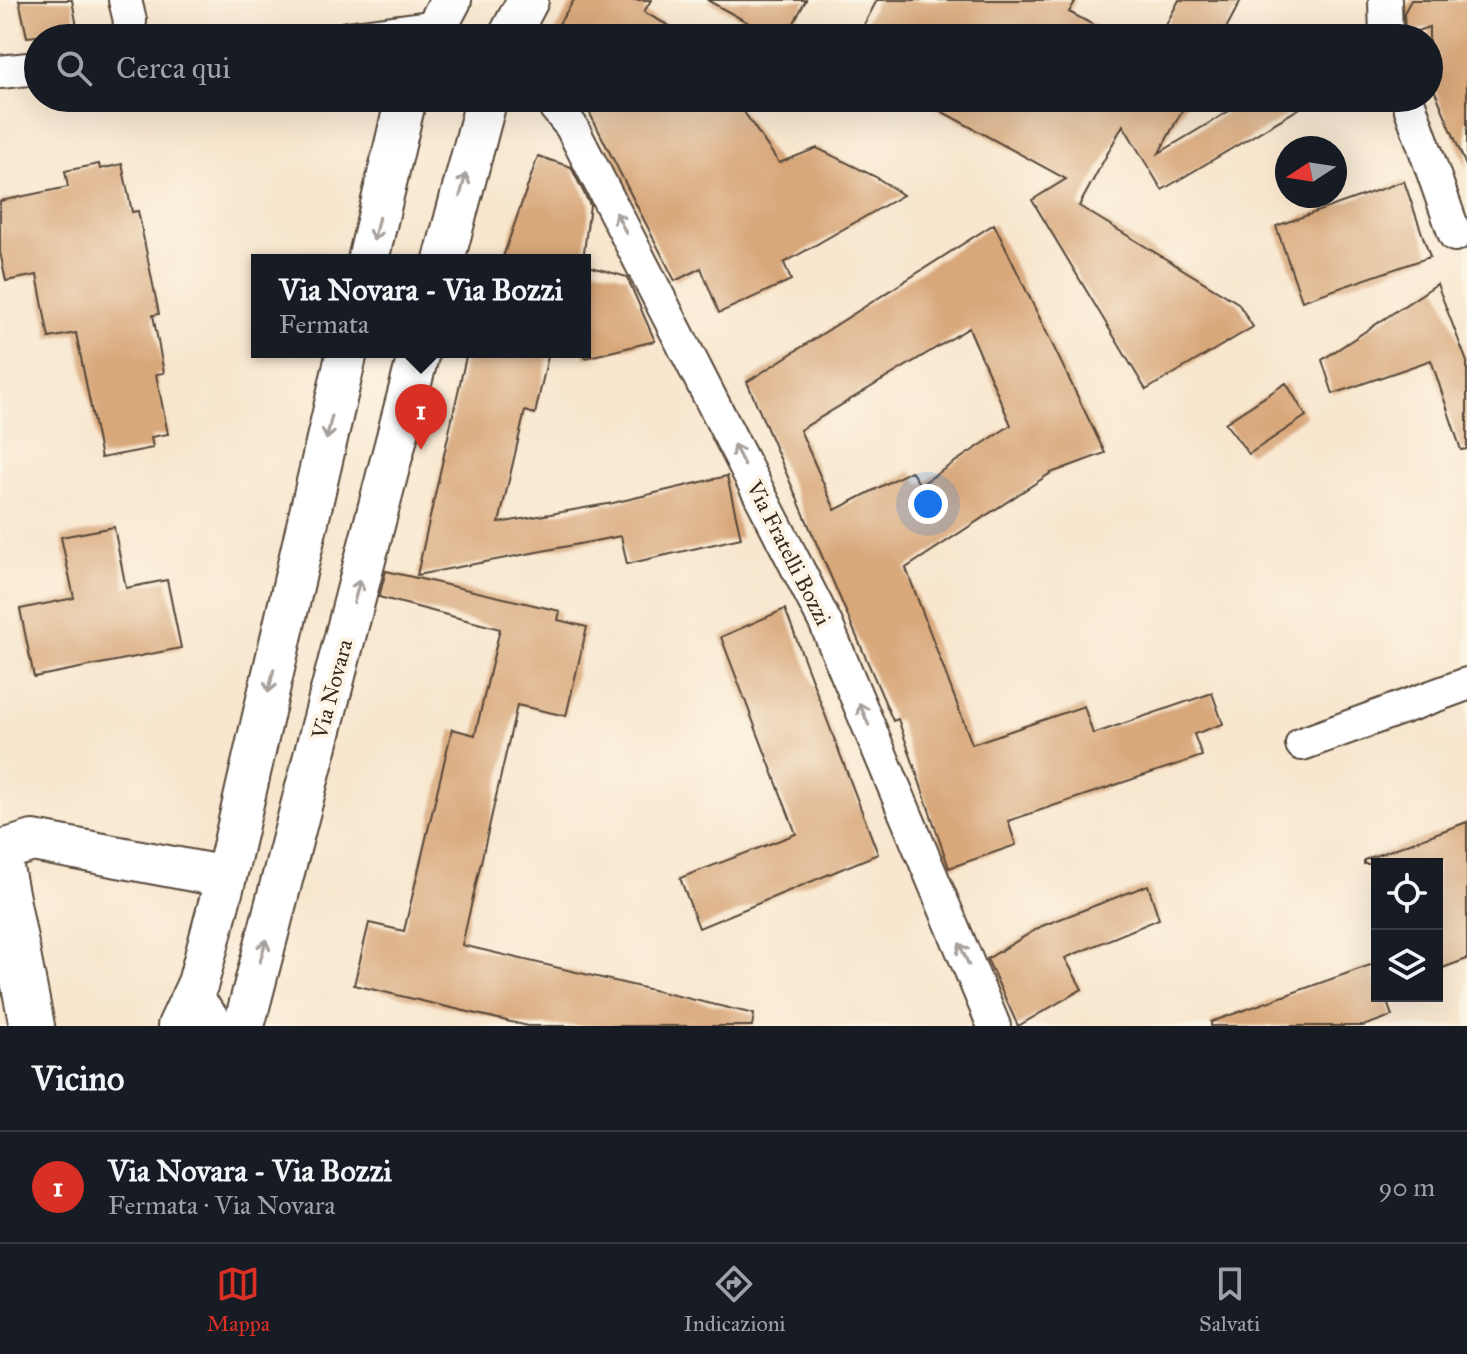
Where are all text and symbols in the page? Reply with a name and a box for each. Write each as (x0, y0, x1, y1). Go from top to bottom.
search box (24, 24, 1443, 112)
icon: search (52, 46, 96, 90)
text: Cerca qui (116, 50, 230, 86)
north arrow (1275, 136, 1347, 208)
one-way arrow (457, 172, 472, 198)
one-way arrow (612, 212, 628, 236)
one-way arrow (367, 215, 382, 241)
popup (251, 254, 591, 358)
text: Via Novara - Via Bozzi (279, 272, 563, 308)
text: Fermata (279, 308, 369, 340)
pin: 1 (395, 384, 447, 450)
one-way arrow (321, 415, 336, 440)
one-way arrow (731, 443, 747, 467)
street label: Via Fratelli Bozzi (741, 475, 837, 630)
your location (908, 484, 948, 524)
one-way arrow (351, 578, 366, 604)
street label: Via Novara (305, 636, 358, 743)
one-way arrow (263, 668, 278, 694)
one-way arrow (855, 702, 870, 727)
map controls (1371, 858, 1443, 1002)
button: locate (1371, 858, 1443, 930)
button: layers (1371, 930, 1443, 1002)
one-way arrow (257, 938, 272, 964)
one-way arrow (955, 942, 970, 967)
text: Vicino (32, 1058, 124, 1099)
text: Via Novara - Via Bozzi (108, 1153, 392, 1189)
text: 1 (53, 1171, 63, 1203)
text: 90 m (1378, 1171, 1435, 1203)
text: Fermata · Via Novara (108, 1189, 335, 1221)
tab: Mappa (207, 1262, 270, 1337)
tab: Indicazioni (683, 1262, 786, 1337)
tab: Salvati (1199, 1262, 1260, 1337)

